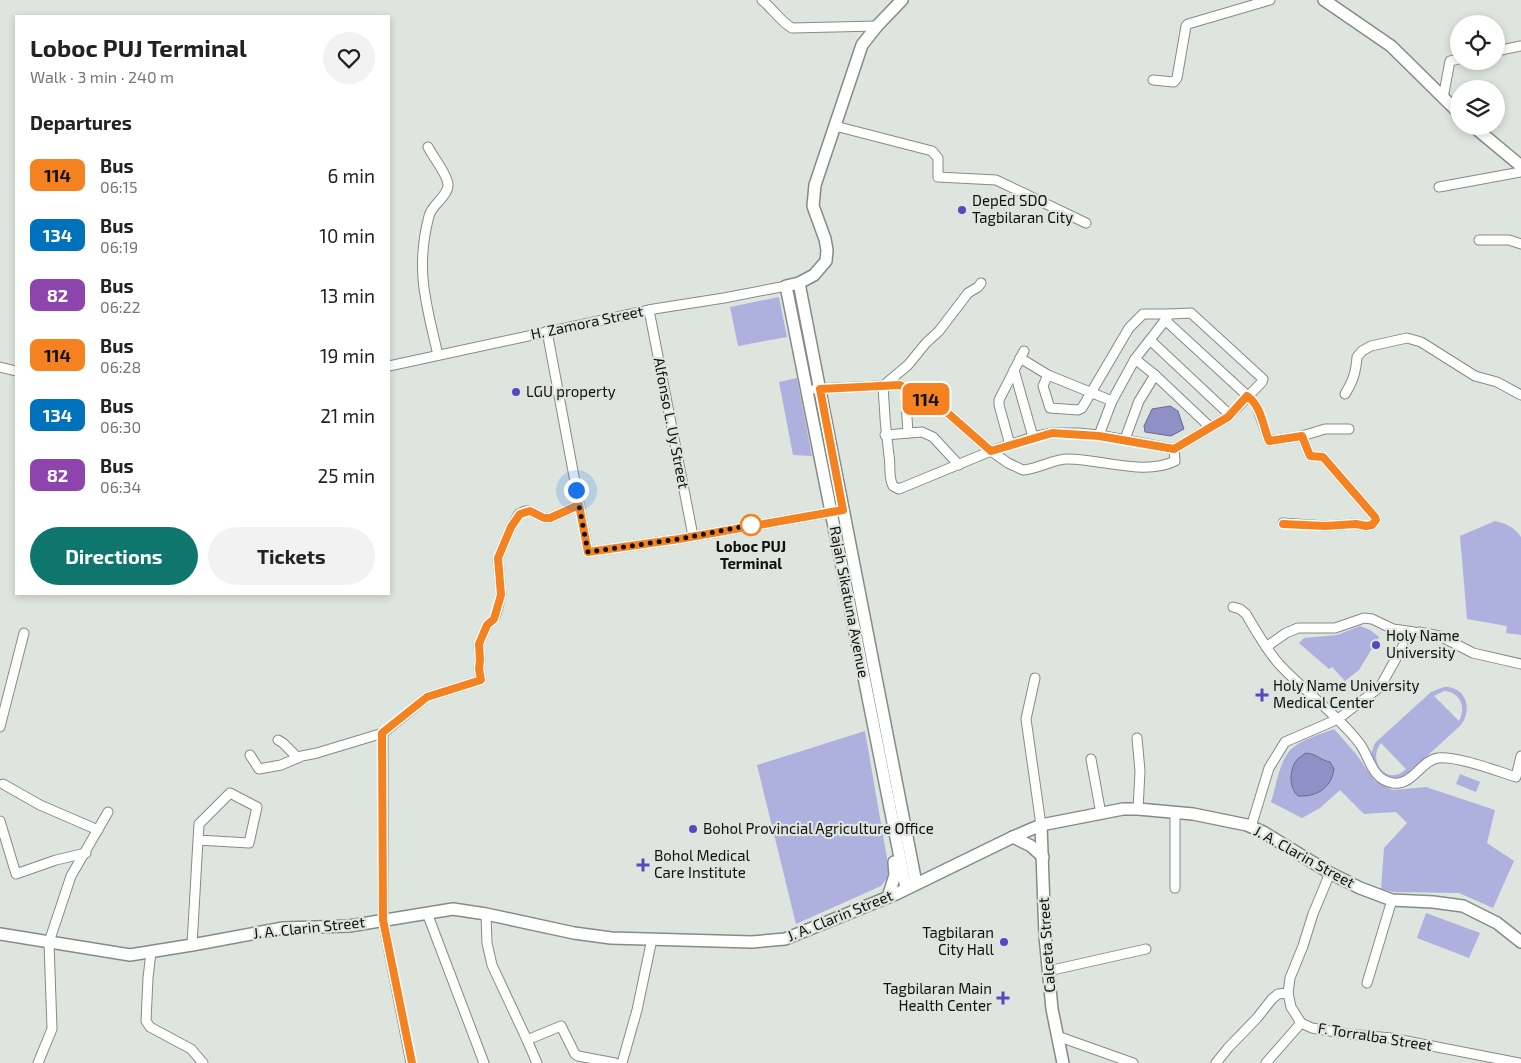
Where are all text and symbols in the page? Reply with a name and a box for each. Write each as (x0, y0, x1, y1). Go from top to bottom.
map controls (1450, 15, 1505, 135)
button: locate (1450, 15, 1505, 70)
button: heart (323, 32, 375, 84)
text: Loboc PUJ Terminal (30, 33, 247, 62)
text: Walk · 3 min · 240 m (30, 67, 174, 86)
button: layers (1450, 80, 1505, 135)
text: Departures (30, 111, 132, 134)
text: Bus (100, 154, 134, 177)
text: 114 (44, 164, 71, 186)
text: 6 min (327, 164, 375, 187)
text: 06:15 (100, 177, 138, 196)
place label: DepEd SDO Tagbilaran City (972, 191, 1073, 226)
marker: DepEd SDO Tagbilaran City (956, 204, 968, 216)
text: Bus (100, 214, 134, 237)
text: 134 (43, 224, 72, 246)
text: 10 min (319, 224, 375, 247)
text: 06:19 (100, 237, 138, 256)
text: Bus (100, 274, 134, 297)
text: 82 (47, 284, 68, 306)
text: 13 min (320, 284, 375, 307)
text: 06:22 (100, 297, 141, 316)
street label: H. Zamora Street (529, 301, 645, 343)
text: Bus (100, 334, 134, 357)
text: 114 (44, 344, 71, 366)
text: 19 min (320, 344, 375, 367)
street label: Alfonso L. Uy Street (650, 356, 694, 490)
text: 06:28 (100, 357, 141, 376)
place label: LGU property (526, 382, 616, 400)
line badge: 114 (897, 383, 955, 415)
marker: LGU property (510, 386, 522, 398)
text: 114 (912, 388, 940, 410)
text: Bus (100, 394, 134, 417)
text: 134 (43, 404, 72, 426)
text: 21 min (320, 404, 375, 427)
text: 06:30 (100, 417, 141, 436)
text: Bus (100, 454, 134, 477)
text: 82 (47, 464, 68, 486)
text: 25 min (318, 464, 375, 487)
text: 06:34 (100, 477, 141, 496)
your location (564, 478, 589, 503)
marker: Loboc PUJ Terminal (740, 514, 762, 536)
street label: Rajah Sikatuna Avenue (825, 524, 874, 679)
button: Directions (30, 527, 198, 585)
button: Tickets (208, 527, 375, 585)
place label: Loboc PUJ Terminal (716, 537, 786, 572)
place label: Holy Name University (1386, 626, 1460, 661)
marker: Holy Name University (1370, 639, 1382, 651)
place label: Holy Name University Medical Center (1273, 676, 1419, 711)
marker: Holy Name University Medical Center (1255, 688, 1269, 702)
place label: Bohol Provincial Agriculture Office (703, 819, 934, 837)
street label: J. A. Clarin Street (1251, 821, 1358, 891)
marker: Bohol Provincial Agriculture Office (687, 823, 699, 835)
place label: Bohol Medical Care Institute (654, 846, 751, 881)
marker: Bohol Medical Care Institute (636, 858, 650, 872)
street label: J. A. Clarin Street (784, 886, 895, 944)
street label: Calceta Street (1034, 897, 1058, 993)
street label: J. A. Clarin Street (252, 912, 366, 942)
place label: Tagbilaran City Hall (922, 923, 995, 958)
marker: Tagbilaran City Hall (998, 936, 1010, 948)
place label: Tagbilaran Main Health Center (883, 979, 992, 1014)
marker: Tagbilaran Main Health Center (996, 991, 1010, 1005)
street label: F. Torralba Street (1317, 1018, 1434, 1054)

